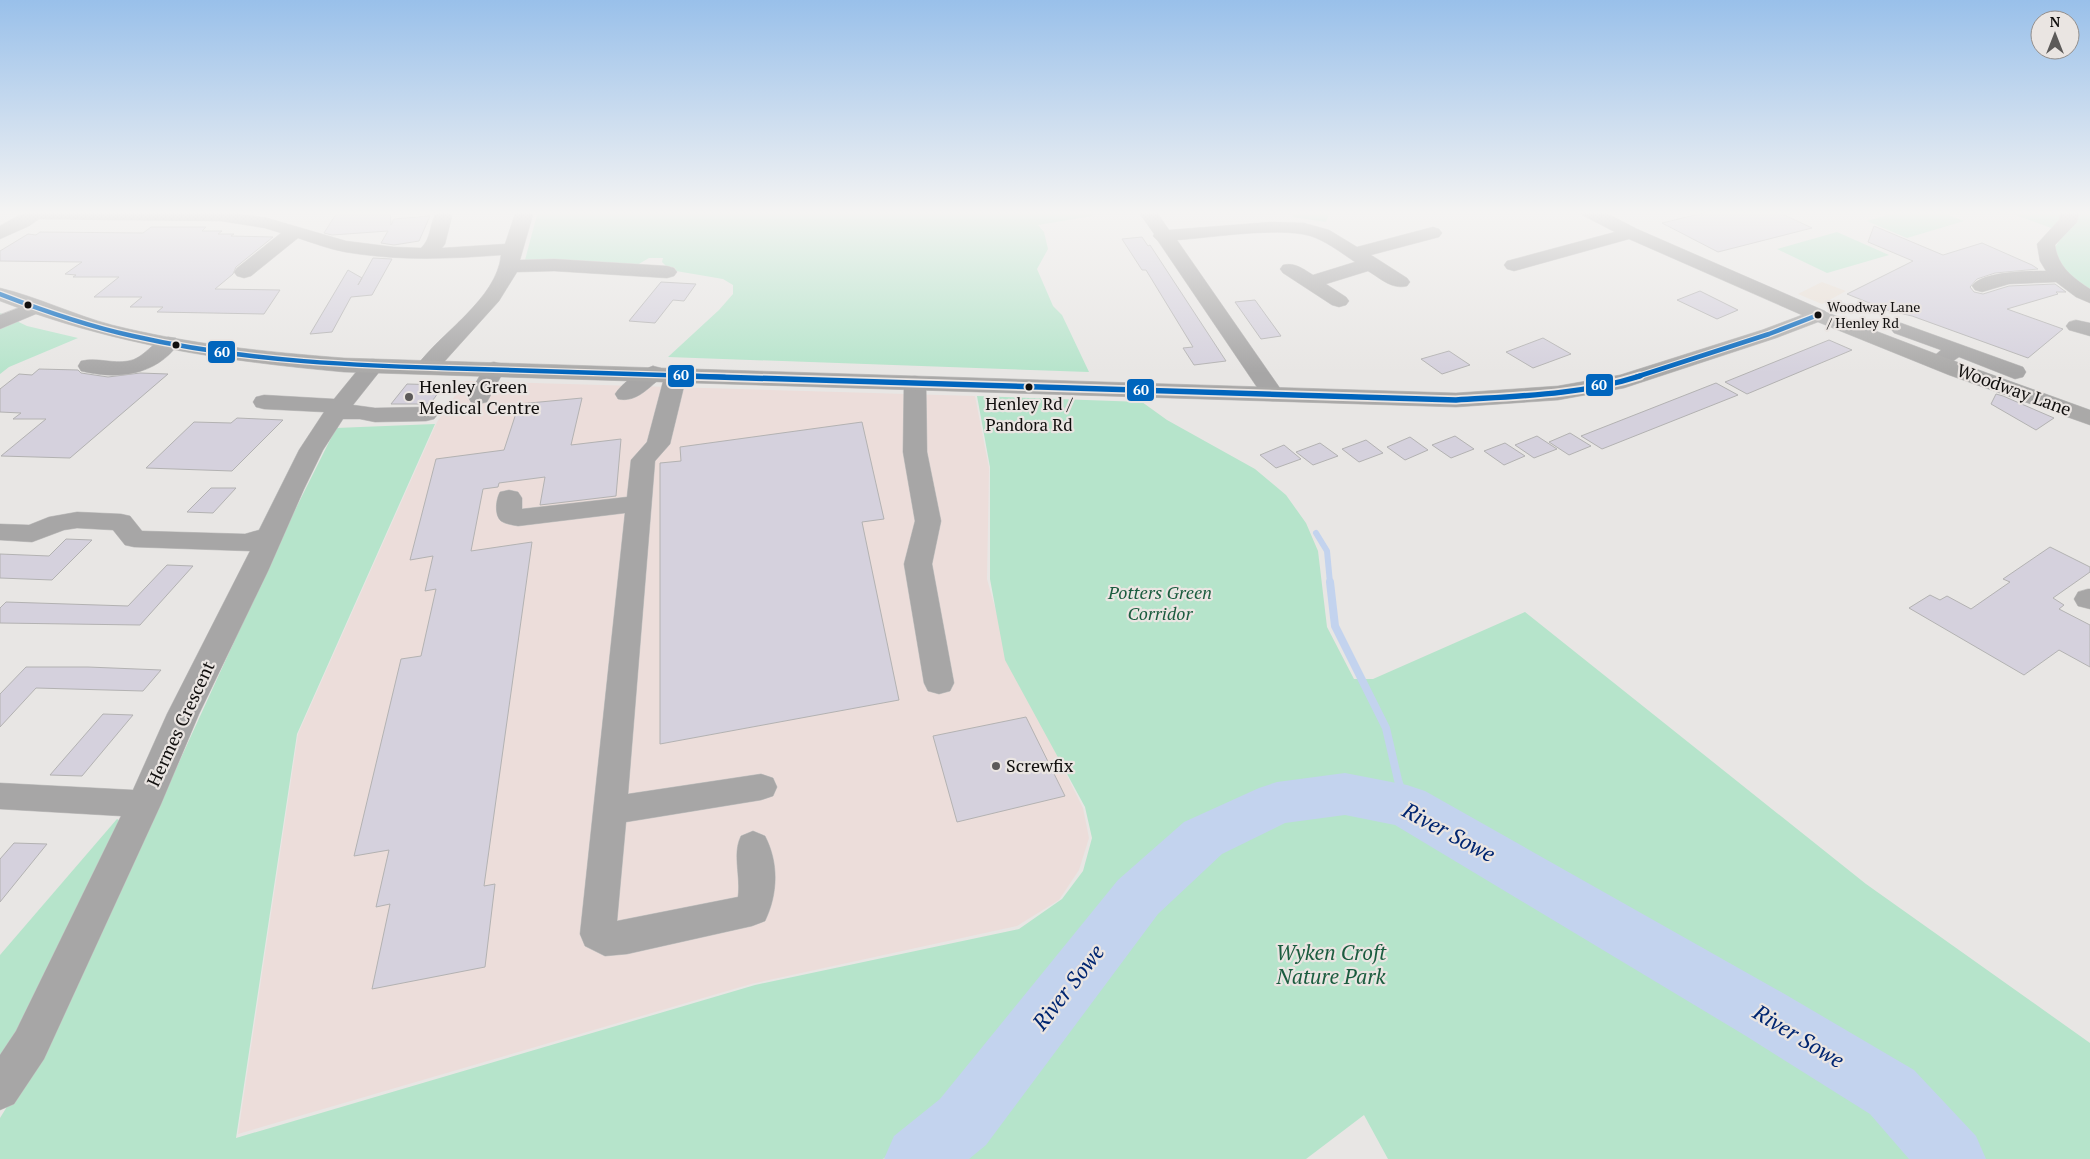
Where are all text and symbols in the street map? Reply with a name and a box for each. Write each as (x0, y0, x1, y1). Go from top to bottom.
north arrow (2030, 10, 2080, 60)
text: N (2050, 12, 2061, 31)
place label: Woodway Lane / Henley Rd (1826, 297, 1920, 332)
unlabelled marker (23, 300, 33, 310)
marker: Woodway Lane / Henley Rd (1813, 310, 1823, 320)
unlabelled marker (171, 340, 181, 350)
line badge: 60 (207, 340, 236, 364)
text: 60 (214, 342, 230, 361)
street label: Woodway Lane (1954, 357, 2075, 421)
line badge: 60 (667, 364, 695, 388)
text: 60 (673, 365, 689, 384)
line badge: 60 (1585, 373, 1614, 397)
place label: Henley Green Medical Centre (419, 374, 540, 419)
text: 60 (1591, 375, 1607, 394)
line badge: 60 (1126, 378, 1155, 402)
text: 60 (1133, 380, 1149, 399)
marker: Henley Rd / Pandora Rd (1024, 382, 1034, 392)
marker: Henley Green Medical Centre (403, 391, 415, 403)
place label: Henley Rd / Pandora Rd (985, 392, 1074, 436)
park label: Potters Green Corridor (1107, 580, 1212, 625)
street label: Hermes Crescent (141, 657, 220, 790)
place label: Screwfix (1006, 753, 1074, 777)
marker: Screwfix (990, 760, 1002, 772)
water label: River Sowe (1397, 795, 1501, 868)
water label: River Sowe (1024, 938, 1110, 1036)
park label: Wyken Croft Nature Park (1275, 938, 1387, 990)
water label: River Sowe (1748, 997, 1850, 1074)

